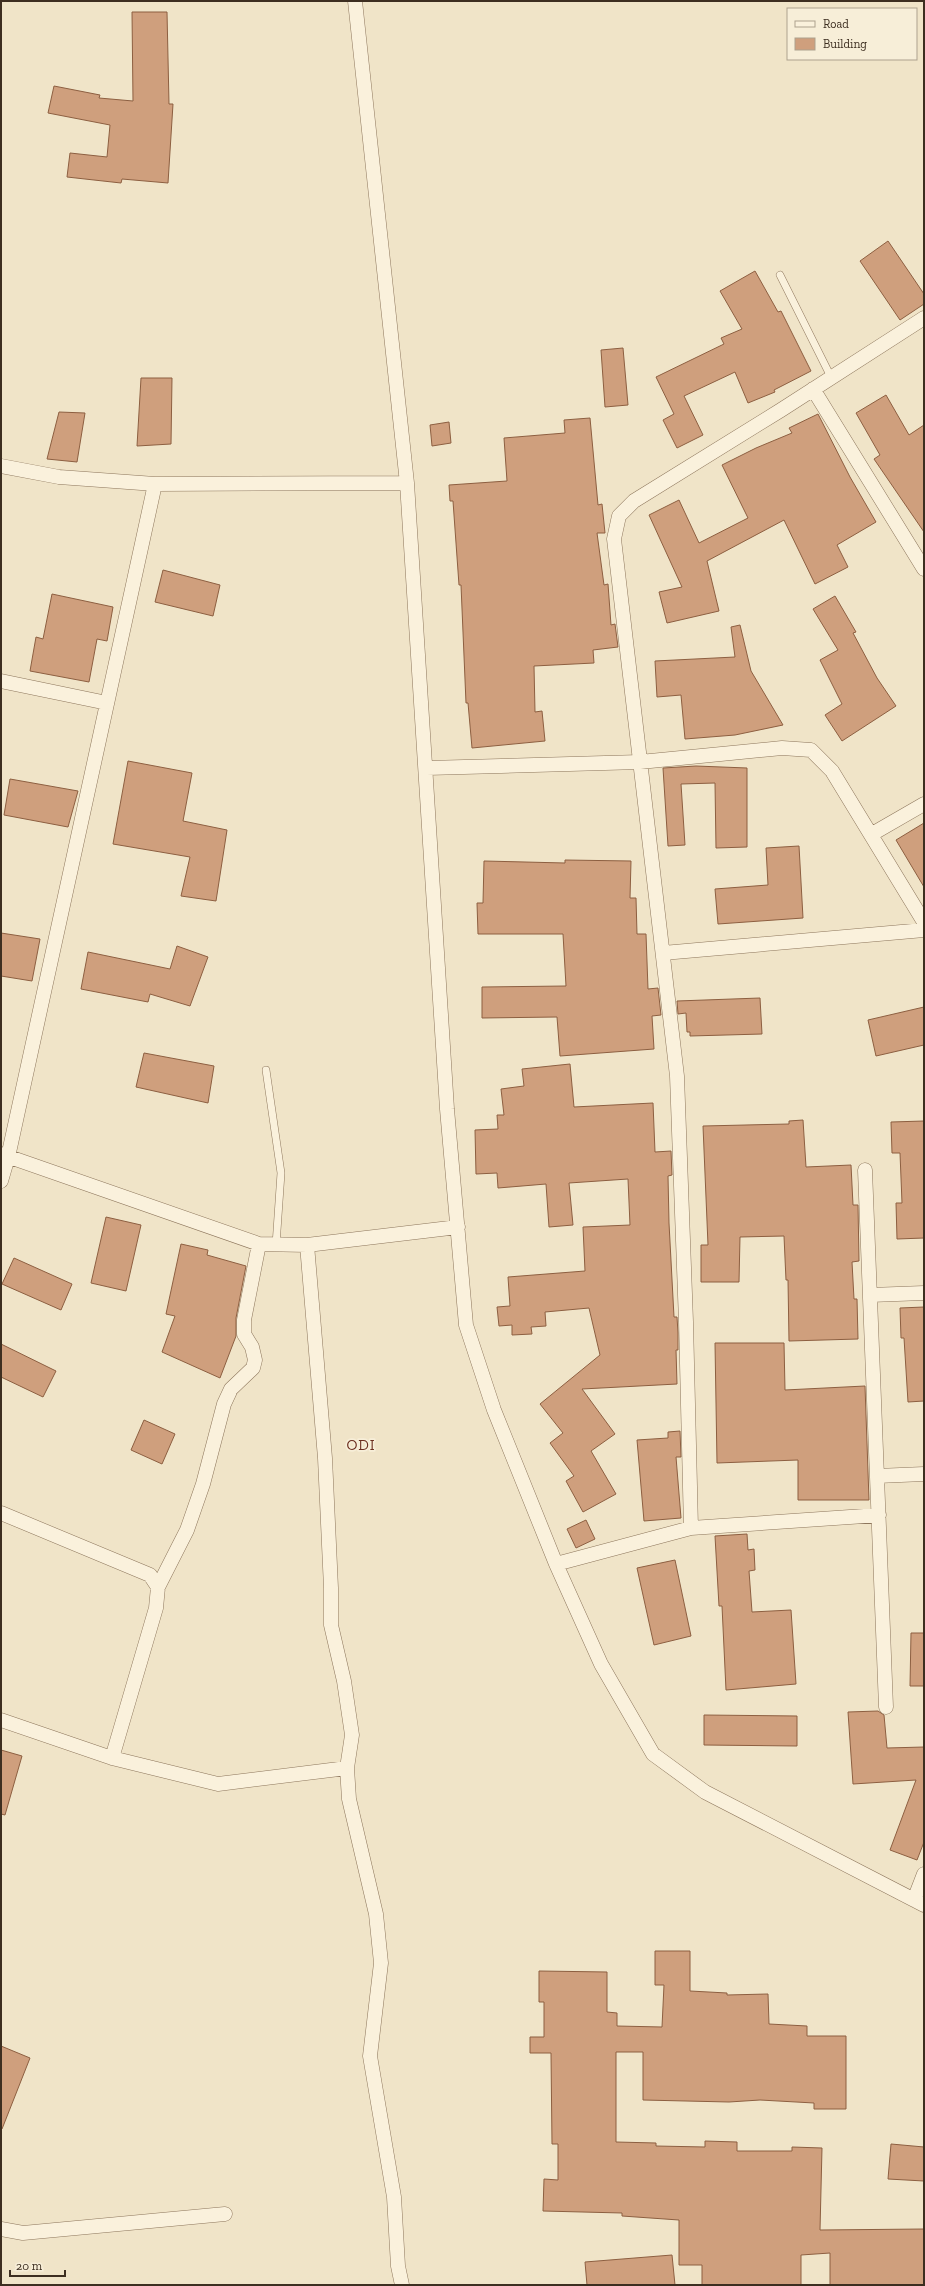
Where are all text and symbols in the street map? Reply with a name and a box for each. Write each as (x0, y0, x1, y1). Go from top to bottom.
legend (787, 8, 917, 60)
text: Road (823, 17, 849, 31)
text: Building (823, 37, 867, 51)
district label: ODI (347, 1436, 375, 1454)
scale bar (10, 2252, 65, 2278)
text: 20 m (16, 2259, 43, 2273)

